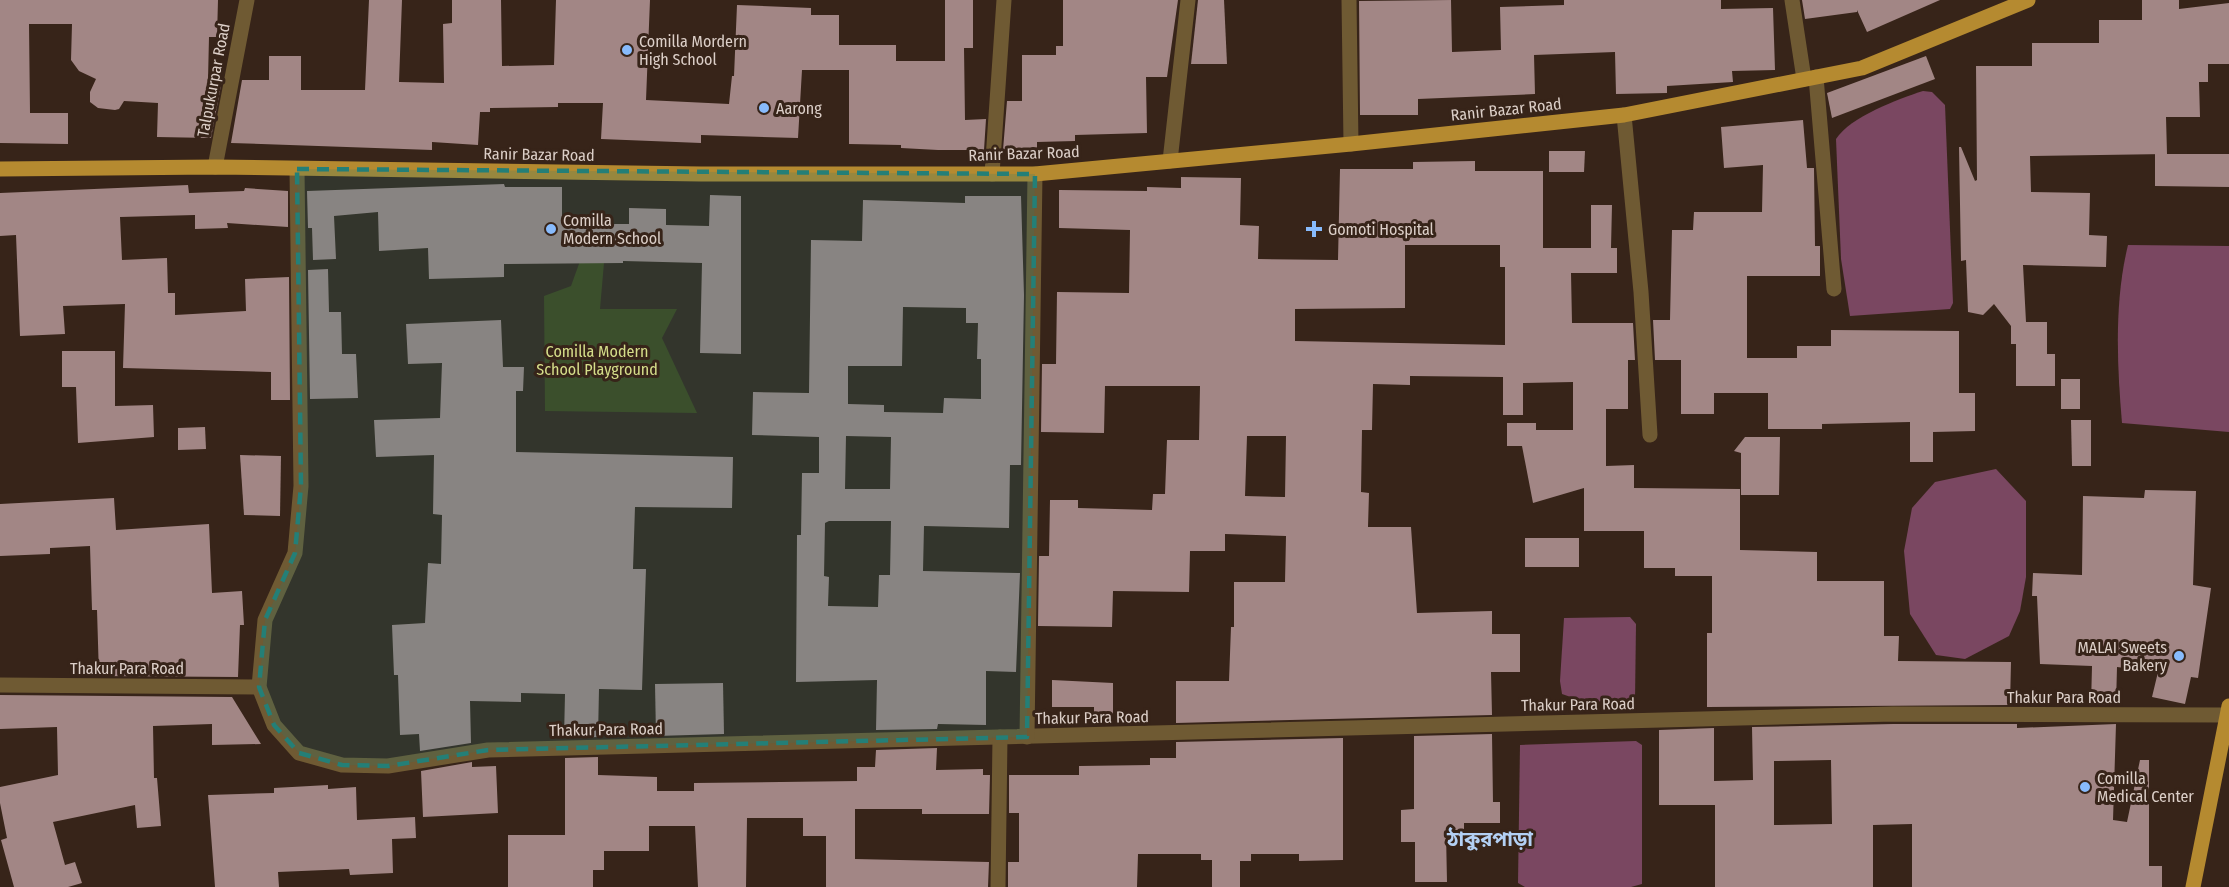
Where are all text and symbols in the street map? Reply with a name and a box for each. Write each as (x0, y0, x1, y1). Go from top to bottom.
street label: Talpukurpar Road (193, 22, 234, 139)
place label: Comilla Mordern High School (639, 32, 747, 69)
marker: Comilla Mordern High School (620, 43, 634, 57)
street label: Ranir Bazar Road (1450, 94, 1562, 125)
place label: Aarong (776, 99, 822, 118)
marker: Aarong (757, 101, 771, 115)
street label: Ranir Bazar Road (968, 142, 1080, 165)
street label: Ranir Bazar Road (483, 144, 595, 165)
place label: Comilla Modern School (563, 211, 661, 248)
marker: Gomoti Hospital (1305, 220, 1323, 238)
place label: Gomoti Hospital (1328, 220, 1434, 239)
marker: Comilla Modern School (544, 222, 558, 236)
park label: Comilla Modern School Playground (536, 342, 658, 379)
place label: MALAI Sweets Bakery (2077, 638, 2168, 675)
marker: MALAI Sweets Bakery (2172, 649, 2186, 663)
street label: Thakur Para Road (70, 659, 184, 678)
street label: Thakur Para Road (2007, 688, 2121, 707)
street label: Thakur Para Road (1521, 694, 1635, 715)
street label: Thakur Para Road (1035, 707, 1149, 728)
street label: Thakur Para Road (549, 719, 663, 740)
place label: Comilla Medical Center (2097, 769, 2194, 806)
marker: Comilla Medical Center (2078, 780, 2092, 794)
district label: ঠাকুরপাড়া (1446, 827, 1533, 851)

